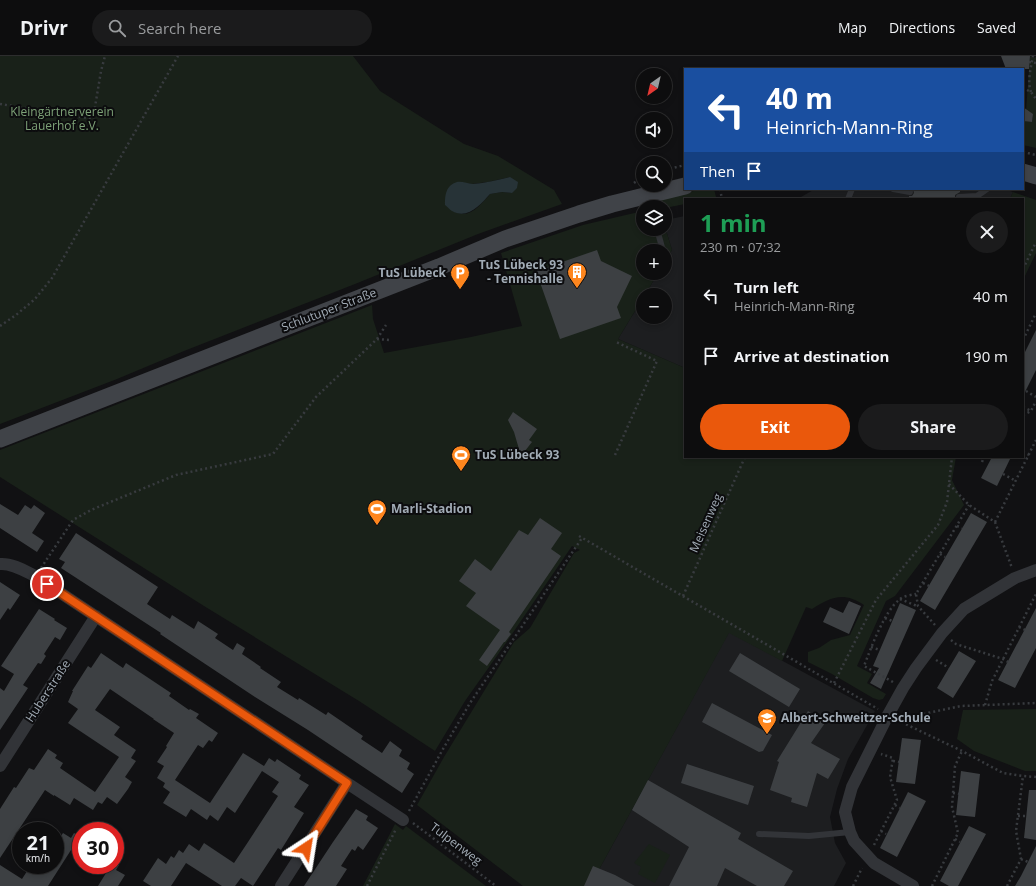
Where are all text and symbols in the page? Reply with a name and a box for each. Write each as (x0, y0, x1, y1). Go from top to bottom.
search box (92, 10, 372, 46)
text: Drivr (20, 15, 68, 41)
icon: search (106, 17, 128, 39)
text: Search here (138, 18, 222, 38)
text: Map (838, 18, 867, 37)
text: Directions (889, 18, 955, 37)
text: Saved (977, 18, 1016, 37)
north arrow (636, 68, 672, 104)
map controls (636, 68, 672, 324)
text: 40 m (766, 79, 833, 117)
icon: left (700, 84, 752, 136)
park label: Kleingärtnerverein Lauerhof e.V. (10, 103, 114, 134)
button: sound (636, 112, 672, 148)
text: Heinrich-Mann-Ring (766, 115, 933, 139)
button: search (636, 156, 672, 192)
icon: arrive (743, 160, 765, 182)
text: Then (700, 161, 735, 181)
button: layers (636, 200, 672, 236)
text: 1 min (700, 206, 767, 239)
button: close (966, 211, 1008, 253)
text: 230 m · 07:32 (700, 238, 781, 256)
button: + (636, 244, 672, 280)
place label: TuS Lübeck 93 - Tennishalle (479, 256, 563, 287)
building icon: TuS Lübeck 93 - Tennishalle (566, 261, 588, 289)
parking icon: TuS Lübeck (449, 262, 471, 290)
place label: TuS Lübeck (378, 264, 447, 281)
text: Turn left (734, 277, 799, 297)
street label: Schlutuper Straße (279, 284, 379, 335)
icon: left (700, 285, 722, 307)
text: 40 m (973, 286, 1008, 306)
button: − (636, 288, 672, 324)
text: Heinrich-Mann-Ring (734, 297, 855, 315)
icon: arrive (700, 345, 722, 367)
text: Arrive at destination (734, 346, 889, 366)
text: 190 m (964, 346, 1008, 366)
button: Exit (700, 404, 850, 450)
button: Share (858, 404, 1008, 450)
sports icon: TuS Lübeck 93 (450, 444, 472, 472)
place label: TuS Lübeck 93 (475, 446, 560, 463)
street label: Meisenweg (685, 490, 726, 555)
sports icon: Marli-Stadion (366, 498, 388, 526)
place label: Marli-Stadion (391, 500, 472, 517)
pin (30, 567, 64, 601)
icon: arrive (36, 573, 58, 595)
street label: Huberstraße (21, 656, 74, 725)
school or university icon: Albert-Schweitzer-Schule (756, 707, 778, 735)
place label: Albert-Schweitzer-Schule (781, 709, 931, 726)
street label: Tulpenweg (427, 818, 486, 869)
speed limit sign: 30 (72, 822, 124, 874)
position arrow (285, 827, 327, 869)
text: 21 (27, 829, 49, 856)
text: km/h (26, 851, 50, 865)

